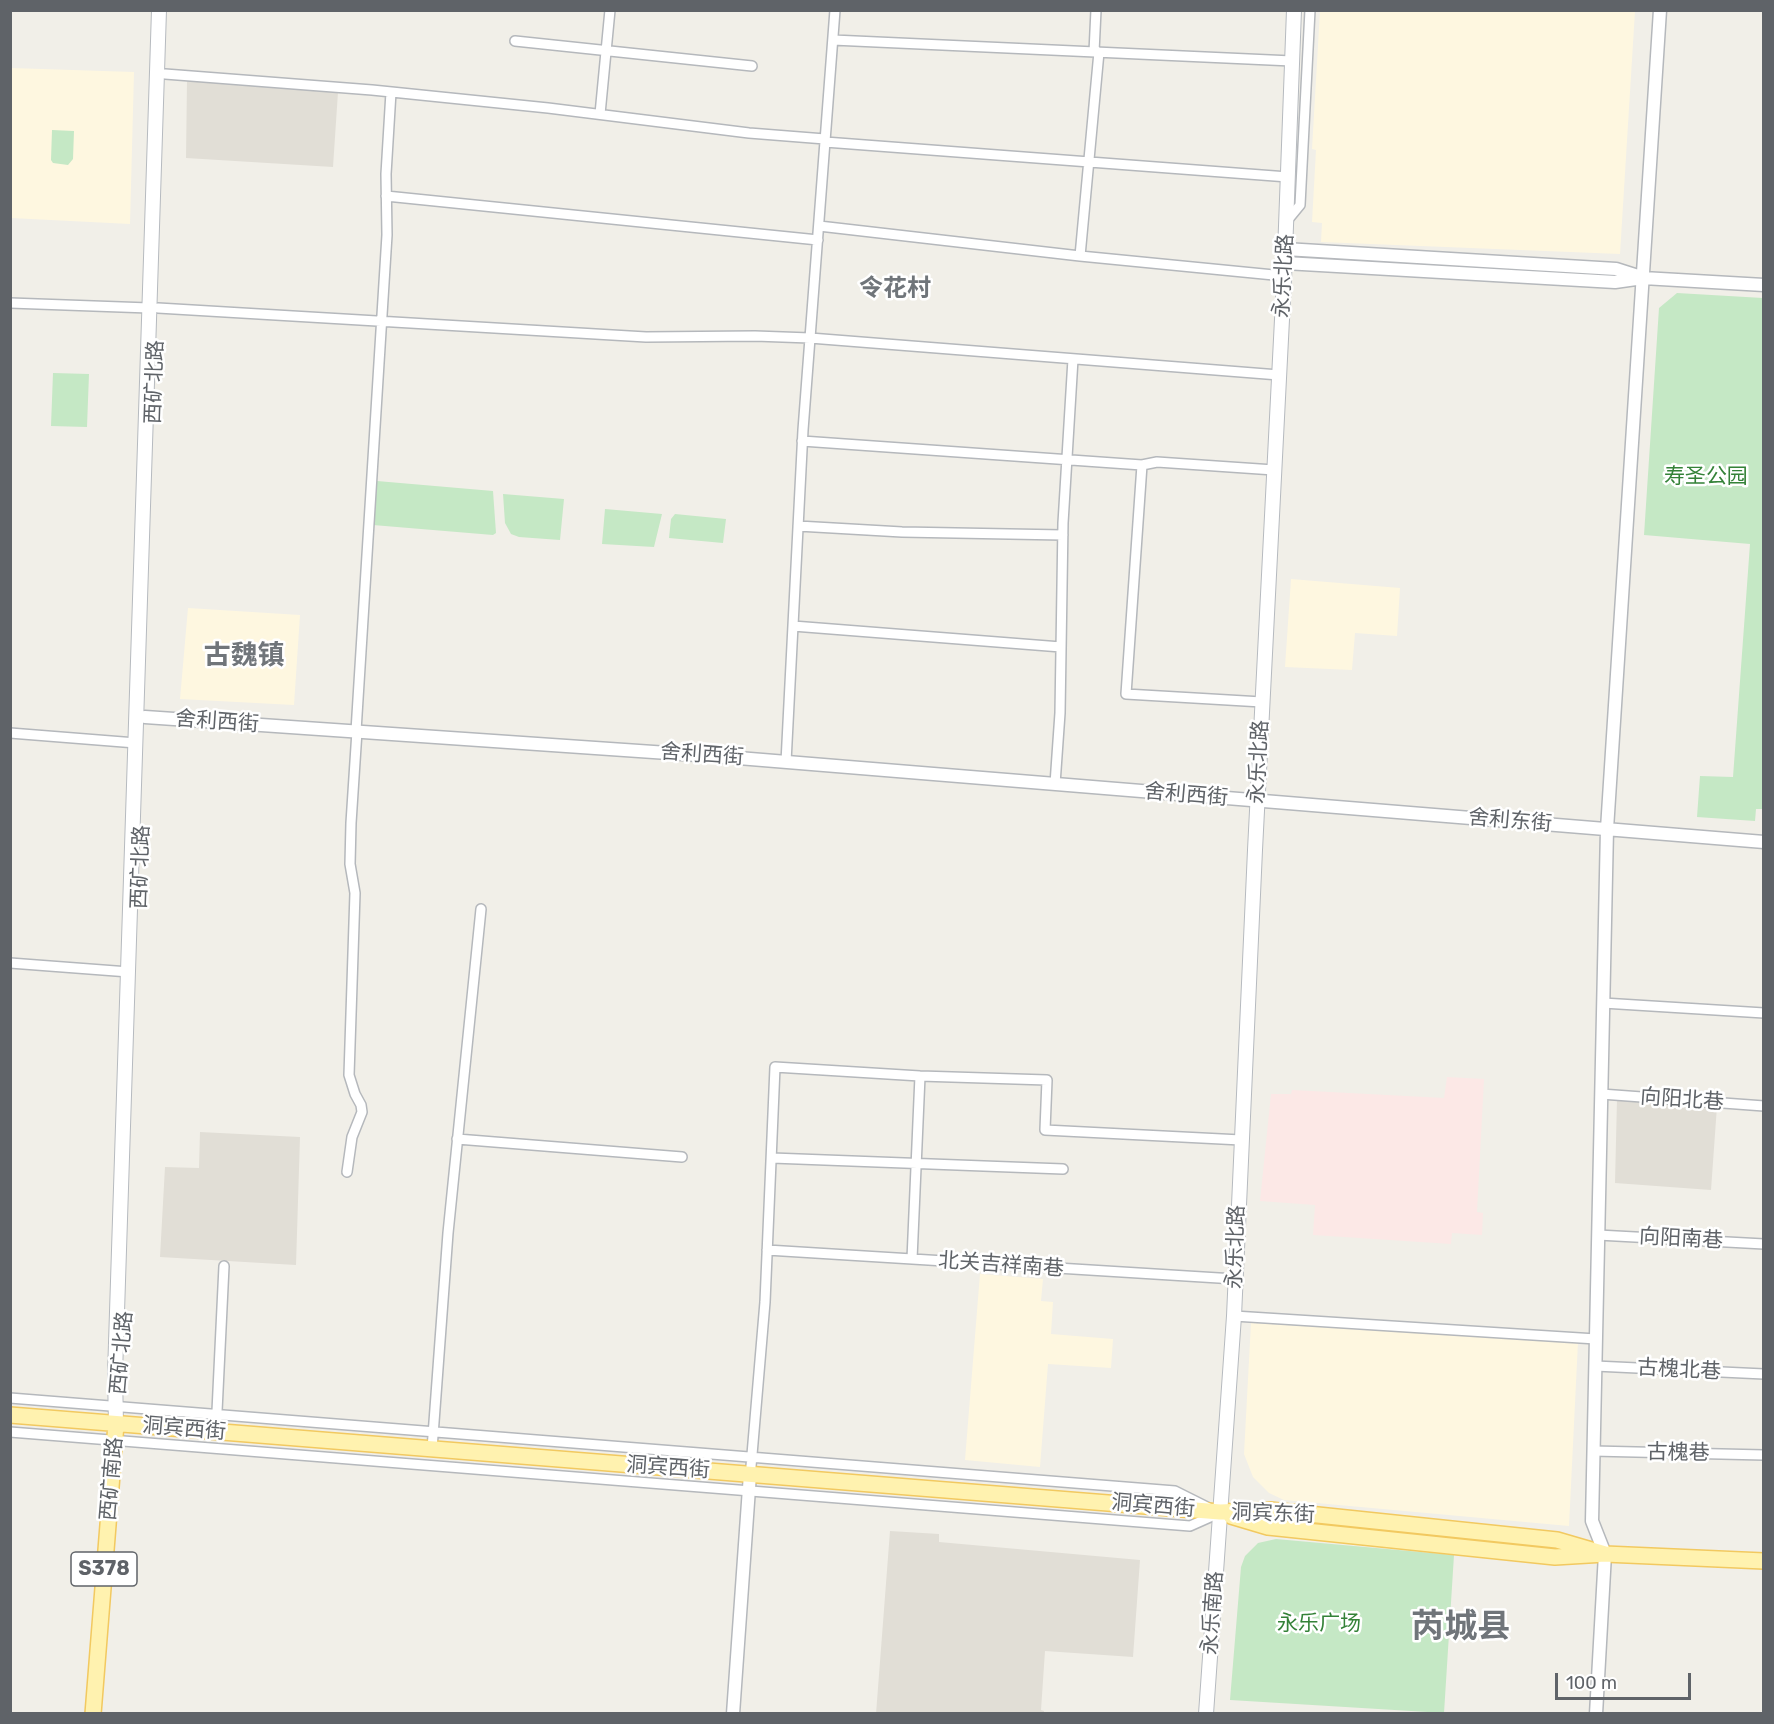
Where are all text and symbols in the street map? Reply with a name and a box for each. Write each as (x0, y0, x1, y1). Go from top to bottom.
street label: 永乐北路 (1269, 233, 1299, 319)
district label: 令花村 (859, 275, 931, 303)
street label: 西矿北路 (141, 340, 169, 424)
park label: 寿圣公园 (1664, 464, 1748, 490)
district label: 古魏镇 (204, 640, 284, 672)
street label: 舍利西街 (174, 707, 260, 737)
street label: 永乐北路 (1244, 719, 1274, 805)
street label: 舍利西街 (659, 740, 745, 770)
street label: 舍利西街 (1143, 779, 1229, 811)
street label: 舍利东街 (1467, 805, 1553, 837)
street label: 西矿北路 (127, 825, 155, 909)
street label: 向阳北巷 (1639, 1085, 1725, 1115)
street label: 永乐北路 (1222, 1205, 1250, 1289)
street label: 向阳南巷 (1638, 1224, 1724, 1254)
street label: 北关吉祥南巷 (937, 1248, 1065, 1282)
street label: 西矿北路 (106, 1310, 138, 1396)
street label: 古槐北巷 (1636, 1355, 1722, 1385)
street label: 洞宾西街 (141, 1413, 227, 1445)
street label: 西矿南路 (96, 1436, 128, 1522)
street label: 古槐巷 (1646, 1440, 1710, 1466)
street label: 洞宾西街 (625, 1453, 711, 1483)
street label: 洞宾西街 (1110, 1490, 1196, 1522)
street label: 洞宾东街 (1231, 1500, 1315, 1528)
road number: S378 (71, 1552, 137, 1586)
street label: 永乐南路 (1198, 1570, 1228, 1656)
district label: 芮城县 (1412, 1607, 1510, 1647)
park label: 永乐广场 (1277, 1611, 1361, 1637)
scale bar (1558, 1661, 1694, 1699)
text: 100 m (1566, 1672, 1617, 1694)

